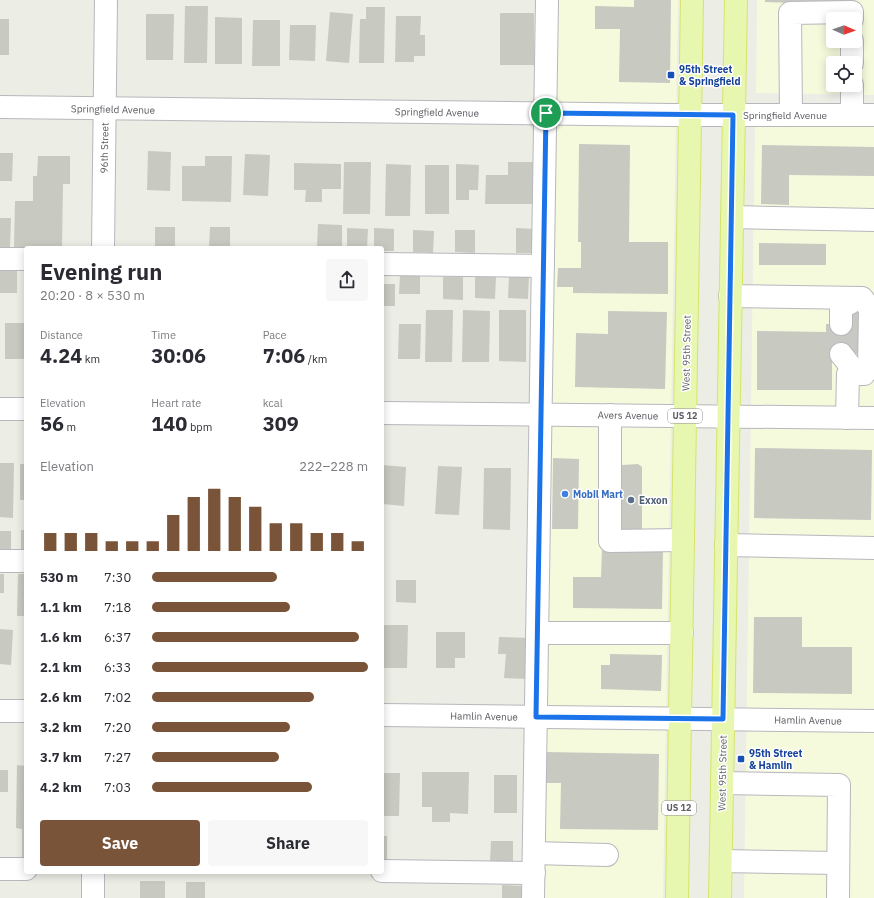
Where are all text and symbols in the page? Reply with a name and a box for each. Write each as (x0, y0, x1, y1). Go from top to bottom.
north arrow (826, 12, 862, 48)
map controls (826, 12, 862, 92)
button: locate (826, 56, 862, 92)
place label: 95th Street & Springfield (679, 63, 740, 88)
marker: 95th Street & Springfield (666, 70, 676, 80)
pin (529, 96, 563, 130)
street label: Springfield Avenue (71, 102, 156, 117)
icon: arrive (535, 102, 557, 124)
street label: Springfield Avenue (395, 105, 480, 120)
street label: Springfield Avenue (743, 109, 828, 122)
street label: 96th Street (98, 122, 111, 174)
text: Evening run (40, 257, 162, 286)
button: share (326, 259, 368, 301)
text: 20:20 · 8 × 530 m (40, 287, 145, 304)
street label: West 95th Street (679, 314, 694, 391)
text: Distance (40, 328, 83, 342)
text: Time (151, 328, 176, 342)
text: Pace (263, 328, 287, 342)
text: 4.24 (40, 342, 82, 369)
text: 30:06 (151, 342, 206, 369)
text: 7:06 (263, 342, 305, 369)
text: km (82, 352, 100, 366)
text: /km (305, 352, 327, 366)
text: Elevation (40, 396, 86, 410)
text: Heart rate (151, 396, 201, 410)
text: kcal (263, 396, 283, 410)
street label: Avers Avenue (597, 408, 659, 423)
road number: US 12 (668, 409, 702, 423)
text: 56 (40, 410, 64, 437)
text: 140 (151, 410, 187, 437)
text: 309 (263, 410, 299, 437)
text: m (64, 420, 76, 434)
text: bpm (187, 420, 212, 434)
text: Elevation (40, 458, 94, 475)
text: 222–228 m (299, 458, 368, 475)
place label: Mobil Mart (573, 488, 623, 501)
marker: Mobil Mart (560, 489, 570, 499)
place label: Exxon (639, 494, 668, 507)
marker: Exxon (626, 495, 636, 505)
text: 530 m (40, 569, 78, 586)
text: 7:30 (104, 569, 131, 586)
text: 1.1 km (40, 599, 82, 616)
text: 7:18 (104, 599, 131, 616)
text: 1.6 km (40, 629, 82, 646)
text: 6:37 (104, 629, 131, 646)
text: 2.1 km (40, 659, 82, 676)
text: 6:33 (104, 659, 131, 676)
text: 2.6 km (40, 689, 82, 706)
text: 7:02 (104, 689, 131, 706)
street label: Hamlin Avenue (450, 709, 519, 724)
street label: Hamlin Avenue (774, 713, 843, 728)
text: 3.2 km (40, 719, 82, 736)
text: 7:20 (104, 719, 131, 736)
street label: West 95th Street (715, 734, 730, 811)
place label: 95th Street & Hamlin (749, 747, 802, 772)
text: 3.7 km (40, 749, 82, 766)
text: 7:27 (104, 749, 131, 766)
marker: 95th Street & Hamlin (736, 754, 746, 764)
text: 4.2 km (40, 779, 82, 796)
text: 7:03 (104, 779, 131, 796)
road number: US 12 (662, 801, 696, 815)
button: Save (40, 820, 200, 866)
button: Share (208, 820, 368, 866)

